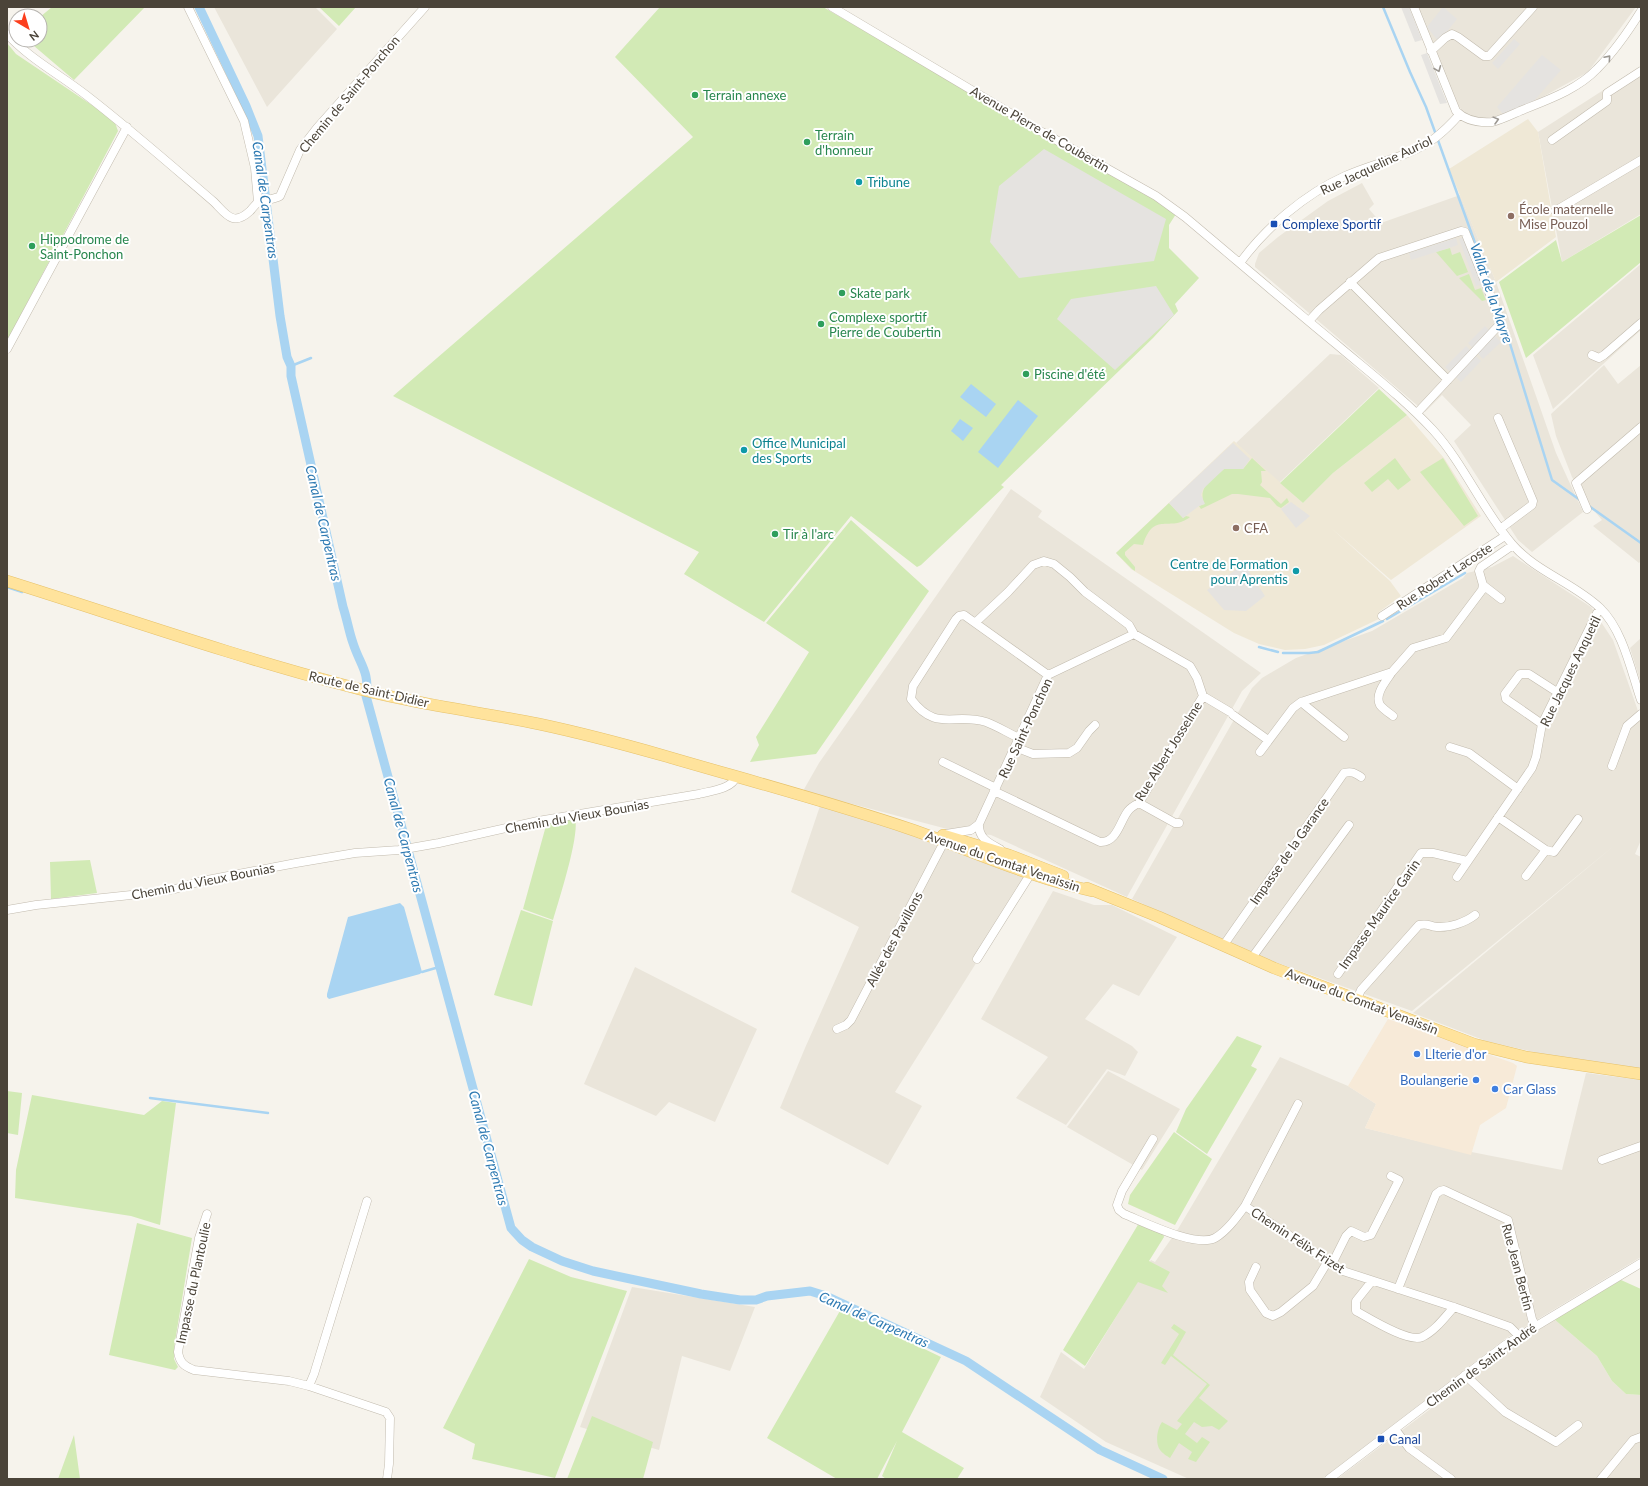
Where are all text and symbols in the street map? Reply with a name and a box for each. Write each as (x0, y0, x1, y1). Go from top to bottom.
north arrow (8, 8, 48, 48)
text: N (27, 29, 42, 44)
street label: Chemin de Saint-Ponchon (295, 32, 403, 156)
one-way arrow (1603, 55, 1610, 62)
one-way arrow (1434, 66, 1442, 73)
street label: Avenue Pierre de Coubertin (967, 82, 1113, 176)
place label: Terrain annexe (703, 87, 786, 103)
marker: Terrain annexe (690, 90, 700, 100)
one-way arrow (1492, 116, 1499, 125)
place label: Terrain d'honneur (815, 127, 873, 158)
street label: Rue Jacqueline Auriol (1318, 132, 1434, 198)
marker: Terrain d'honneur (802, 137, 812, 147)
water label: Canal de Carpentras (249, 140, 283, 260)
place label: Tribune (867, 174, 910, 190)
marker: Tribune (854, 177, 864, 187)
place label: École maternelle Mise Pouzol (1519, 201, 1613, 232)
marker: École maternelle Mise Pouzol (1506, 211, 1516, 221)
place label: Complexe Sportif (1282, 216, 1381, 232)
marker: Complexe Sportif (1269, 219, 1279, 229)
place label: Hippodrome de Saint-Ponchon (40, 231, 129, 262)
marker: Hippodrome de Saint-Ponchon (27, 241, 37, 251)
water label: Vallat de la Mayre (1467, 241, 1517, 345)
place label: Skate park (850, 285, 910, 301)
marker: Skate park (837, 288, 847, 298)
place label: Complexe sportif Pierre de Coubertin (829, 309, 941, 340)
marker: Complexe sportif Pierre de Coubertin (816, 319, 826, 329)
place label: Piscine d'été (1034, 366, 1105, 382)
marker: Piscine d'été (1021, 369, 1031, 379)
place label: Office Municipal des Sports (752, 435, 846, 466)
marker: Office Municipal des Sports (739, 445, 749, 455)
water label: Canal de Carpentras (302, 463, 346, 583)
place label: CFA (1244, 520, 1268, 536)
marker: CFA (1231, 523, 1241, 533)
place label: Tir à l'arc (783, 526, 834, 542)
marker: Tir à l'arc (770, 529, 780, 539)
street label: Rue Robert Lacoste (1393, 539, 1495, 613)
place label: Centre de Formation pour Aprentis (1170, 556, 1288, 587)
marker: Centre de Formation pour Aprentis (1291, 566, 1301, 576)
street label: Rue Jacques Anquetil (1536, 613, 1604, 729)
street label: Route de Saint-Didier (307, 667, 431, 711)
street label: Rue Saint-Ponchon (995, 675, 1055, 781)
street label: Rue Albert Josselme (1131, 698, 1205, 804)
water label: Canal de Carpentras (380, 776, 428, 895)
street label: Impasse de la Garance (1246, 794, 1332, 908)
street label: Chemin du Vieux Bounias (504, 795, 651, 837)
street label: Avenue du Comtat Venaissin (924, 827, 1082, 895)
street label: Impasse Maurice Garin (1335, 856, 1423, 972)
street label: Chemin du Vieux Bounias (130, 859, 276, 903)
street label: Allée des Pavillons (862, 888, 926, 989)
street label: Avenue du Comtat Venaissin (1283, 964, 1441, 1038)
place label: LIterie d'or (1425, 1046, 1487, 1062)
marker: LIterie d'or (1412, 1049, 1422, 1059)
place label: Boulangerie (1400, 1072, 1468, 1088)
marker: Boulangerie (1471, 1075, 1481, 1085)
place label: Car Glass (1503, 1081, 1557, 1097)
marker: Car Glass (1490, 1084, 1500, 1094)
water label: Canal de Carpentras (465, 1089, 513, 1208)
street label: Chemin Félix Frizet (1248, 1204, 1348, 1276)
street label: Impasse du Plantoulie (172, 1221, 214, 1345)
street label: Rue Jean Bertin (1499, 1222, 1537, 1312)
water label: Canal de Carpentras (816, 1287, 932, 1351)
street label: Chemin de Saint-André (1423, 1320, 1539, 1410)
place label: Canal (1389, 1431, 1421, 1447)
marker: Canal (1376, 1434, 1386, 1444)

